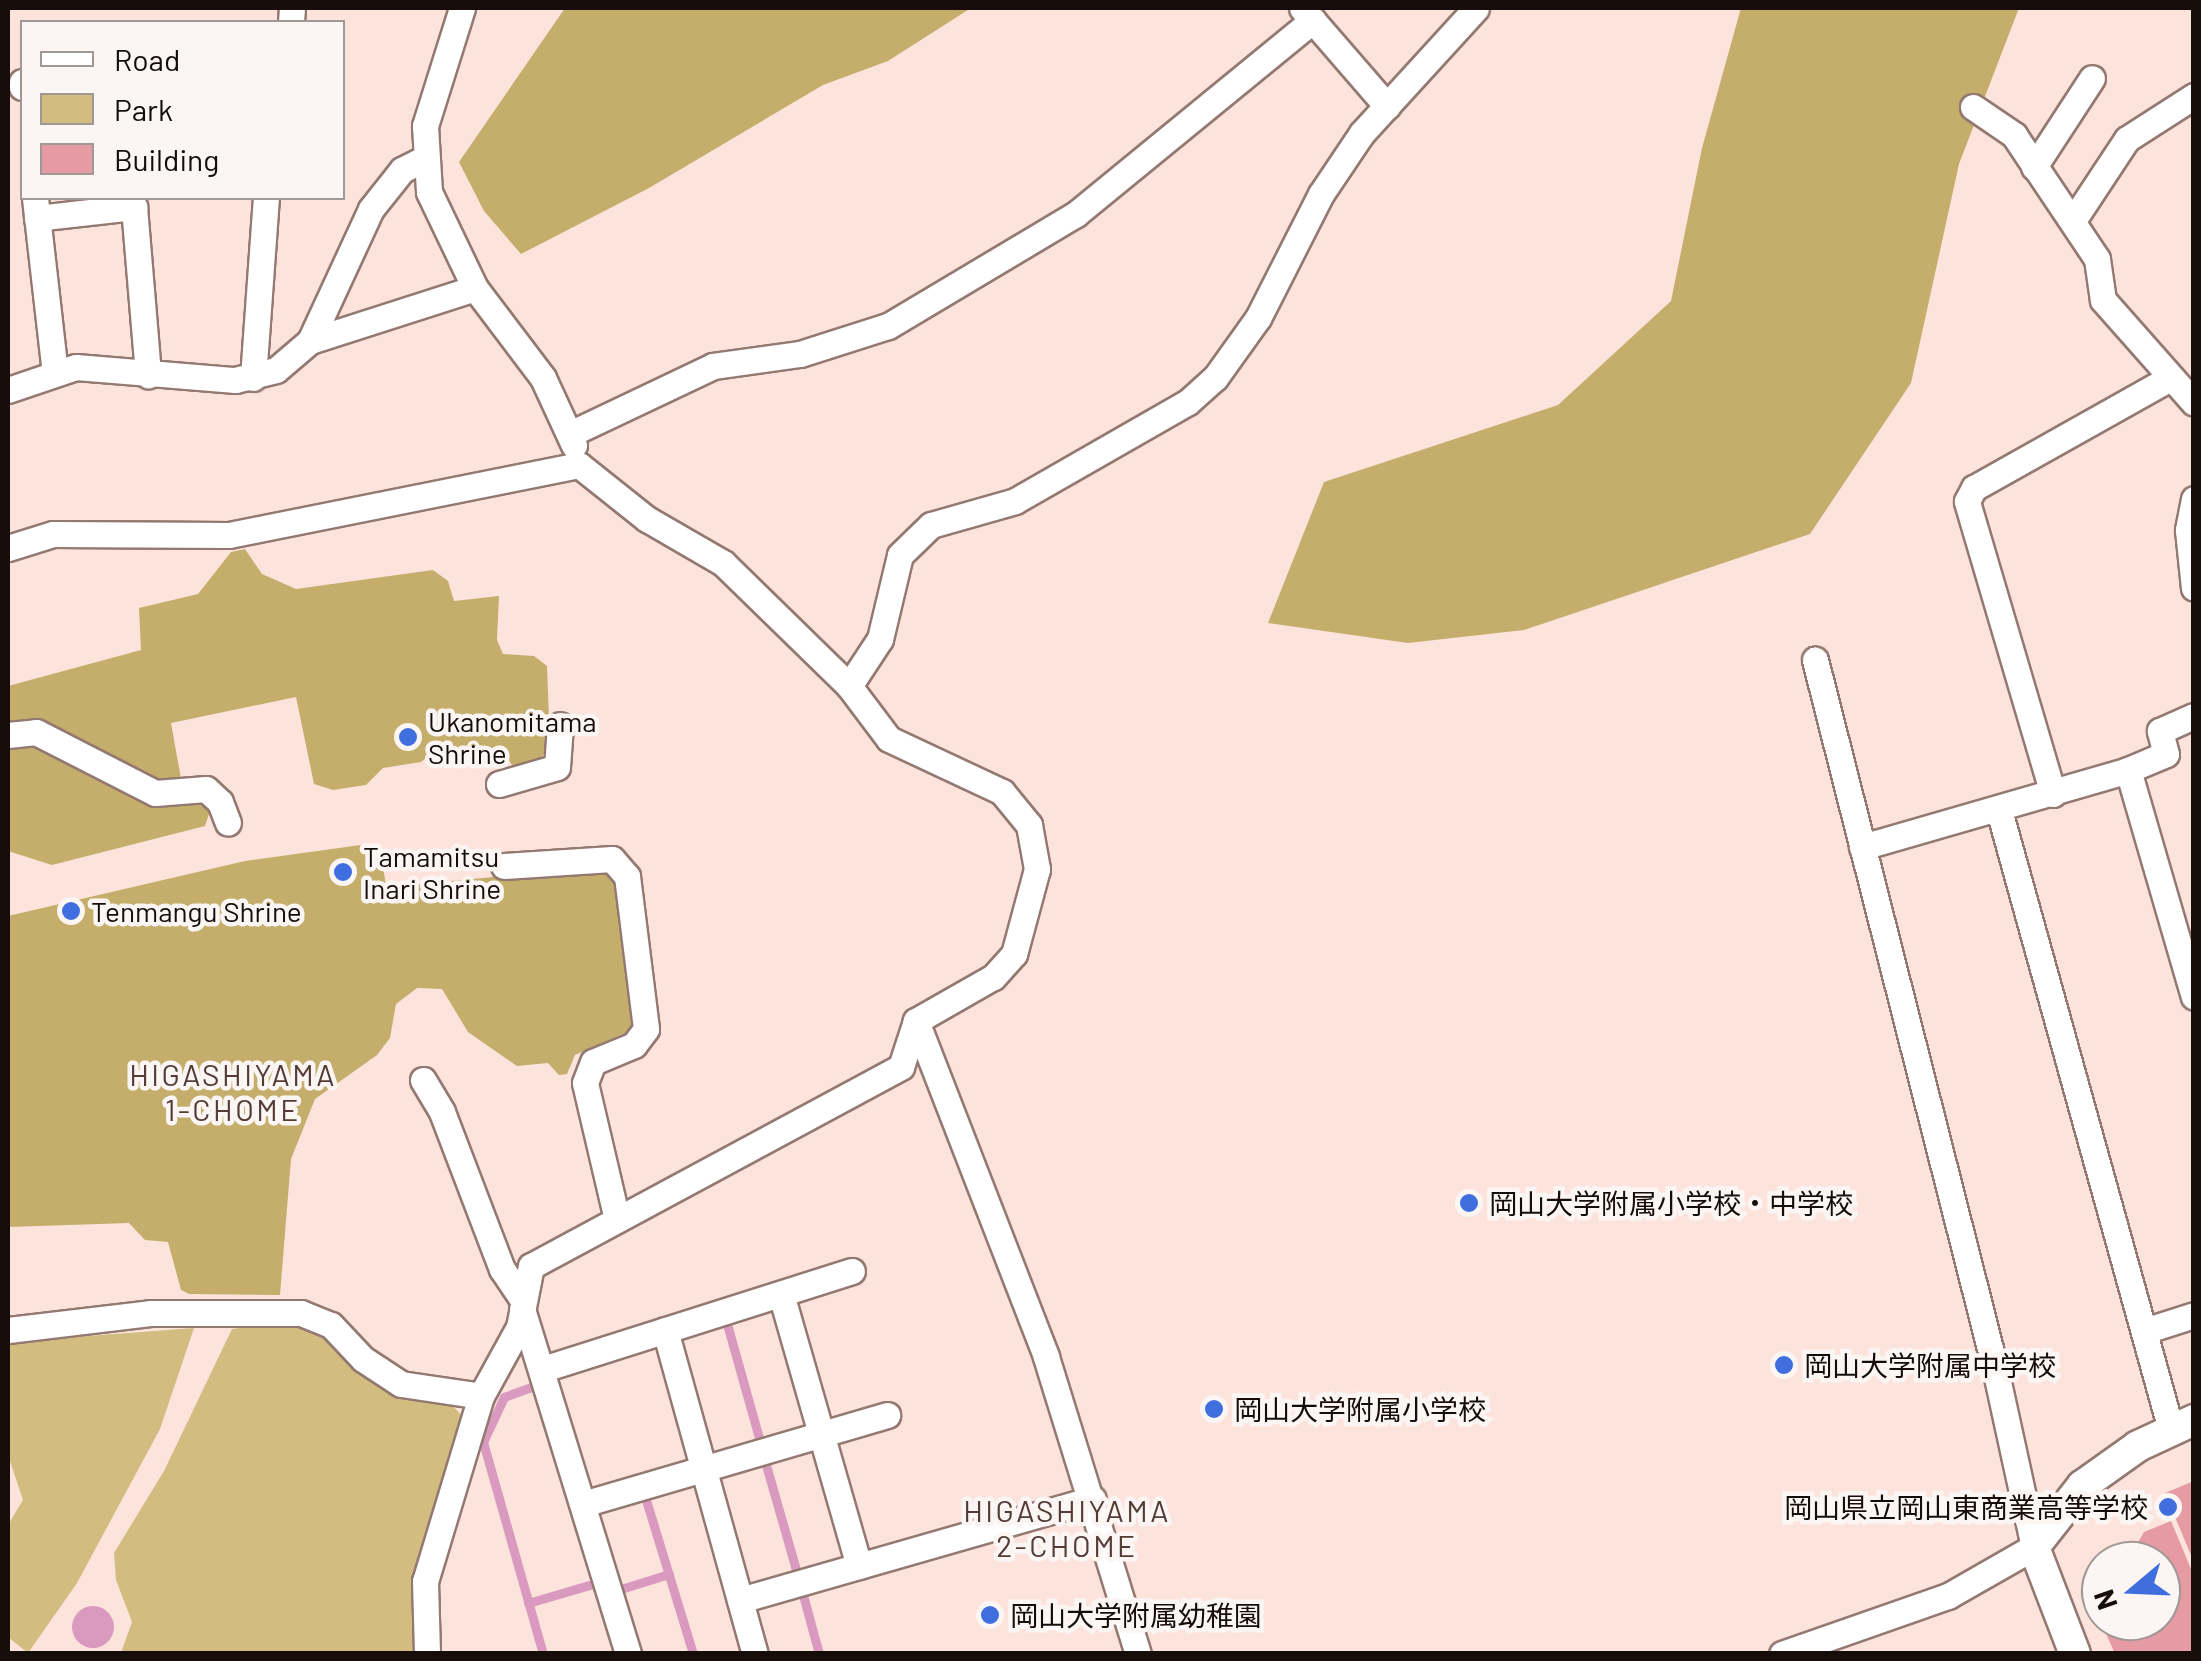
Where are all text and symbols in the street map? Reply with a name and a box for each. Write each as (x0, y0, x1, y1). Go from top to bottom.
legend (20, 20, 345, 200)
text: Road (114, 41, 180, 77)
text: Park (114, 91, 173, 127)
text: Building (114, 141, 219, 177)
place label: Ukanomitama Shrine (428, 704, 597, 770)
marker: Ukanomitama Shrine (397, 726, 419, 748)
place label: Tamamitsu Inari Shrine (363, 839, 501, 905)
marker: Tamamitsu Inari Shrine (332, 861, 354, 883)
place label: Tenmangu Shrine (91, 894, 302, 928)
marker: Tenmangu Shrine (60, 900, 82, 922)
district label: HIGASHIYAMA 1-CHOME (129, 1056, 337, 1126)
place label: 岡山大学附属小学校・中学校 (1489, 1186, 1853, 1220)
marker: 岡山大学附属小学校・中学校 (1458, 1192, 1480, 1214)
place label: 岡山大学附属中学校 (1804, 1348, 2056, 1382)
marker: 岡山大学附属中学校 (1773, 1354, 1795, 1376)
place label: 岡山大学附属小学校 (1234, 1392, 1486, 1426)
marker: 岡山大学附属小学校 (1203, 1398, 1225, 1420)
place label: 岡山県立岡山東商業高等学校 (1784, 1490, 2148, 1524)
district label: HIGASHIYAMA 2-CHOME (963, 1492, 1171, 1562)
marker: 岡山県立岡山東商業高等学校 (2157, 1496, 2179, 1518)
north arrow (2081, 1541, 2181, 1641)
text: N (2085, 1586, 2124, 1614)
place label: 岡山大学附属幼稚園 (1010, 1598, 1262, 1632)
marker: 岡山大学附属幼稚園 (979, 1604, 1001, 1626)

